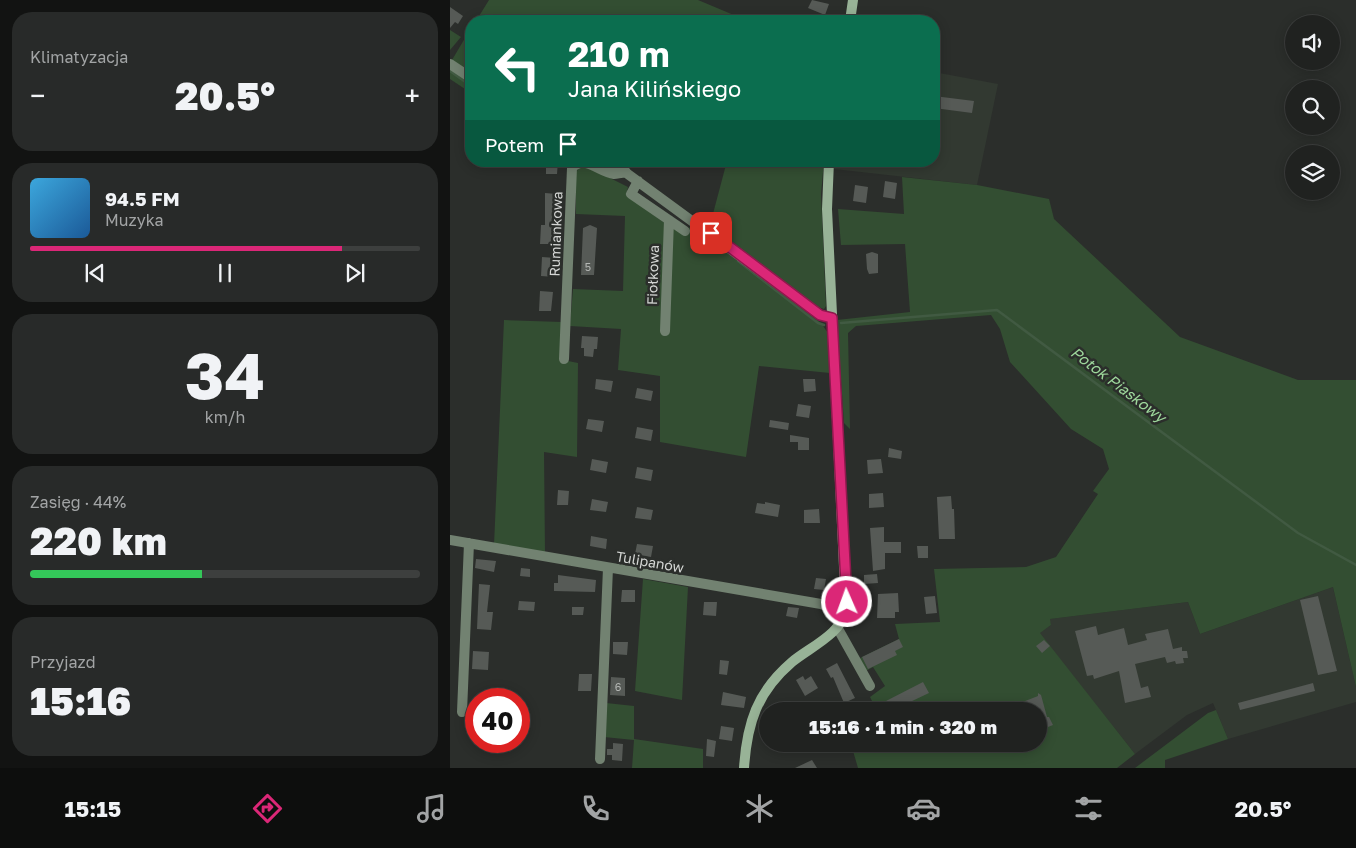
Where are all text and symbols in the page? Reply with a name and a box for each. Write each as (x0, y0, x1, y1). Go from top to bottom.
map controls (1285, 15, 1340, 200)
button: sound (1285, 15, 1340, 70)
text: 210 m (568, 33, 670, 75)
icon: left (485, 35, 550, 100)
text: Klimatyzacja (30, 47, 128, 67)
text: 20.5° (175, 73, 275, 118)
text: Jana Kilińskiego (568, 75, 741, 102)
text: − (30, 79, 45, 112)
text: + (405, 79, 420, 112)
button: search (1285, 80, 1340, 135)
icon: arrive (554, 130, 582, 158)
text: Potem (485, 133, 544, 156)
button: layers (1285, 145, 1340, 200)
text: 94.5 FM (105, 187, 180, 210)
street label: Rumiankowa (546, 191, 565, 277)
text: Muzyka (105, 210, 164, 230)
pin (690, 212, 732, 254)
icon: arrive (697, 219, 725, 247)
street label: Fiołkowa (643, 245, 662, 305)
icon: previous (81, 259, 109, 287)
icon: pause (211, 259, 239, 287)
icon: next (341, 259, 369, 287)
house number: 5 (585, 260, 591, 273)
text: 34 (185, 335, 265, 413)
water label: Potok Piaskowy (1067, 343, 1172, 428)
text: km/h (205, 407, 245, 427)
text: Zasięg · 44% (30, 492, 126, 512)
text: 220 km (30, 518, 167, 563)
street label: Tulipanów (615, 547, 685, 576)
position arrow (820, 575, 872, 627)
text: Przyjazd (30, 652, 96, 672)
text: 15:16 (30, 678, 131, 723)
house number: 6 (615, 680, 622, 693)
speed limit sign: 40 (465, 688, 530, 753)
text: 15:16 · 1 min · 320 m (809, 715, 997, 738)
icon: directions (250, 791, 285, 826)
icon: music (414, 791, 449, 826)
icon: phone (578, 791, 613, 826)
icon: climate (742, 791, 777, 826)
icon: car (906, 791, 941, 826)
icon: filters (1071, 791, 1106, 826)
text: 15:15 (65, 795, 121, 822)
text: 20.5° (1235, 795, 1291, 822)

